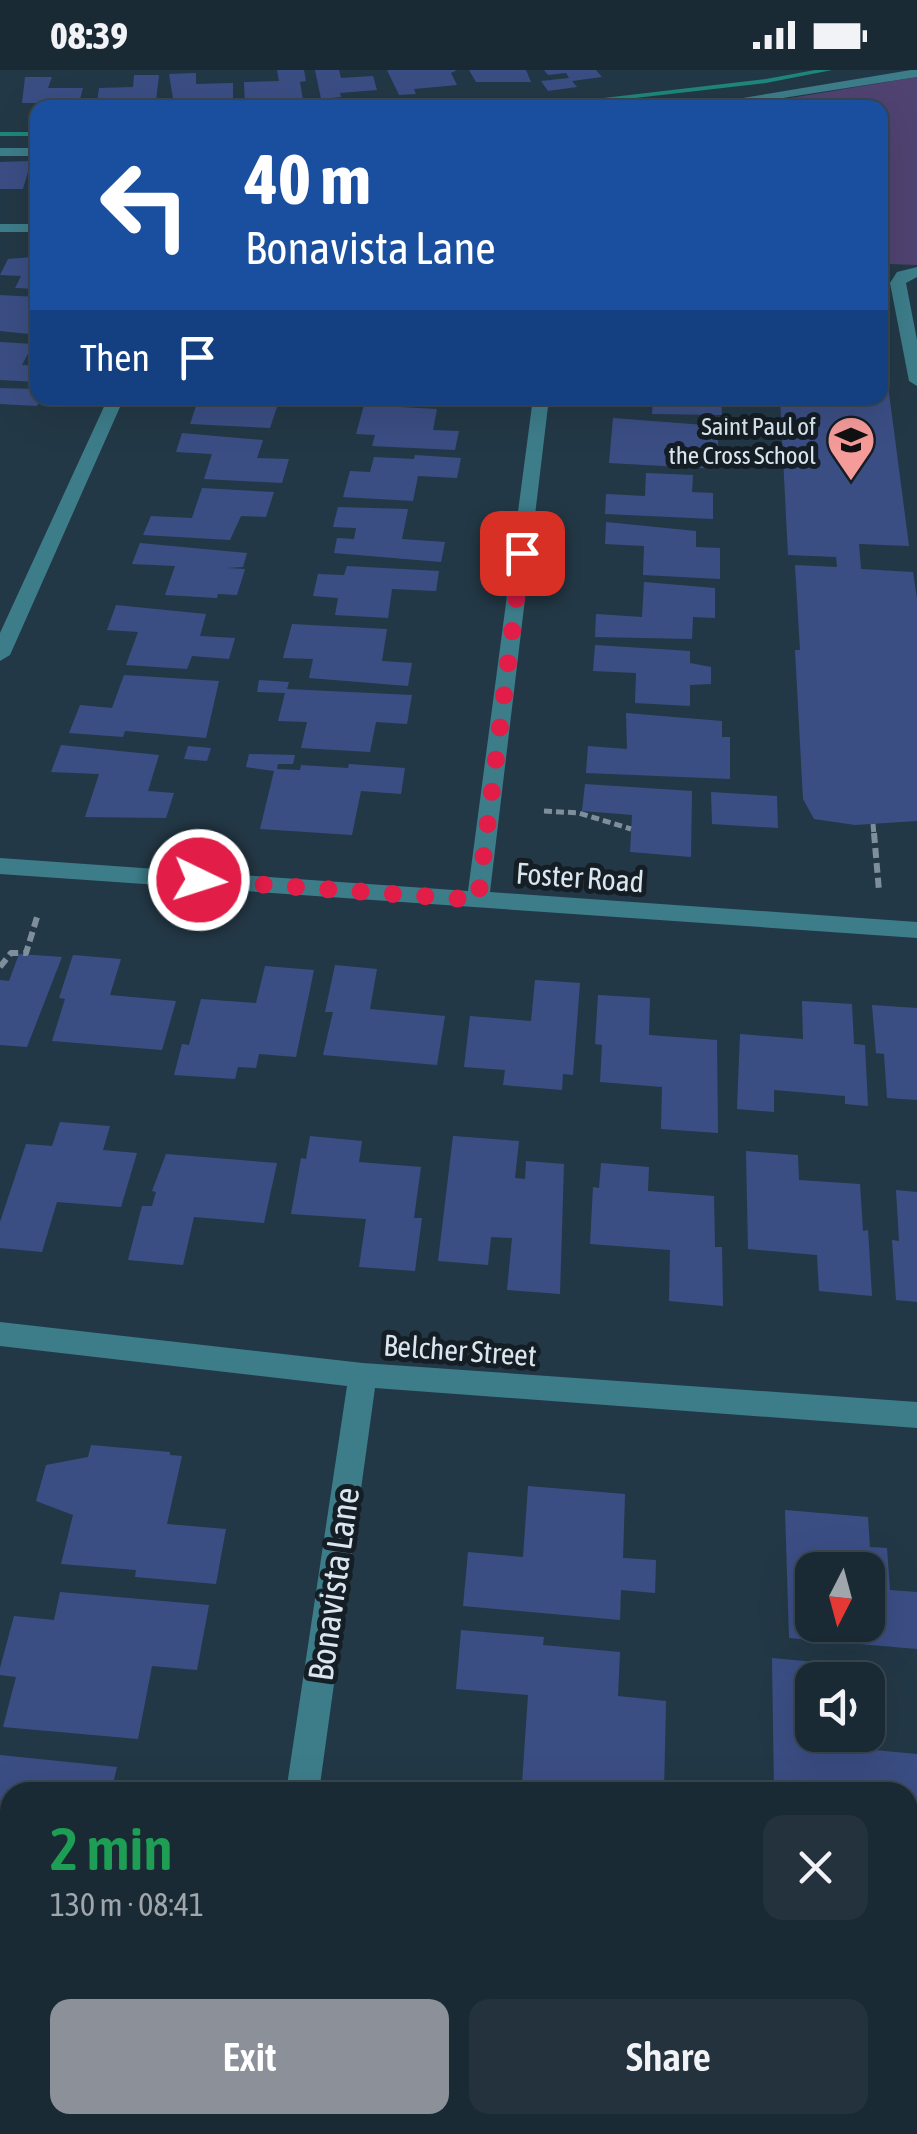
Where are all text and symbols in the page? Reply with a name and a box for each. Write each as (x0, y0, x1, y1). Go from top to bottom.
text: 08:39 (50, 14, 128, 57)
text: 40 m (245, 139, 371, 219)
icon: left (80, 140, 210, 270)
text: Bonavista Lane (245, 222, 496, 274)
icon: arrive (170, 330, 225, 385)
text: Then (80, 336, 150, 379)
place label: Saint Paul of the Cross School (668, 412, 816, 469)
school or university icon: Saint Paul of the Cross School (825, 414, 877, 482)
pin (480, 511, 565, 596)
icon: arrive (495, 526, 550, 581)
position arrow (147, 828, 251, 932)
street label: Foster Road (515, 856, 645, 898)
street label: Belcher Street (382, 1328, 538, 1372)
street label: Bonavista Lane (300, 1485, 366, 1683)
north arrow (795, 1552, 885, 1642)
map controls (795, 1552, 885, 1752)
button: sound (795, 1662, 885, 1752)
text: 2 min (50, 1814, 173, 1883)
button: close (763, 1815, 868, 1920)
text: 130 m · 08:41 (50, 1886, 204, 1923)
button: Exit (50, 1999, 449, 2114)
button: Share (469, 1999, 868, 2114)

